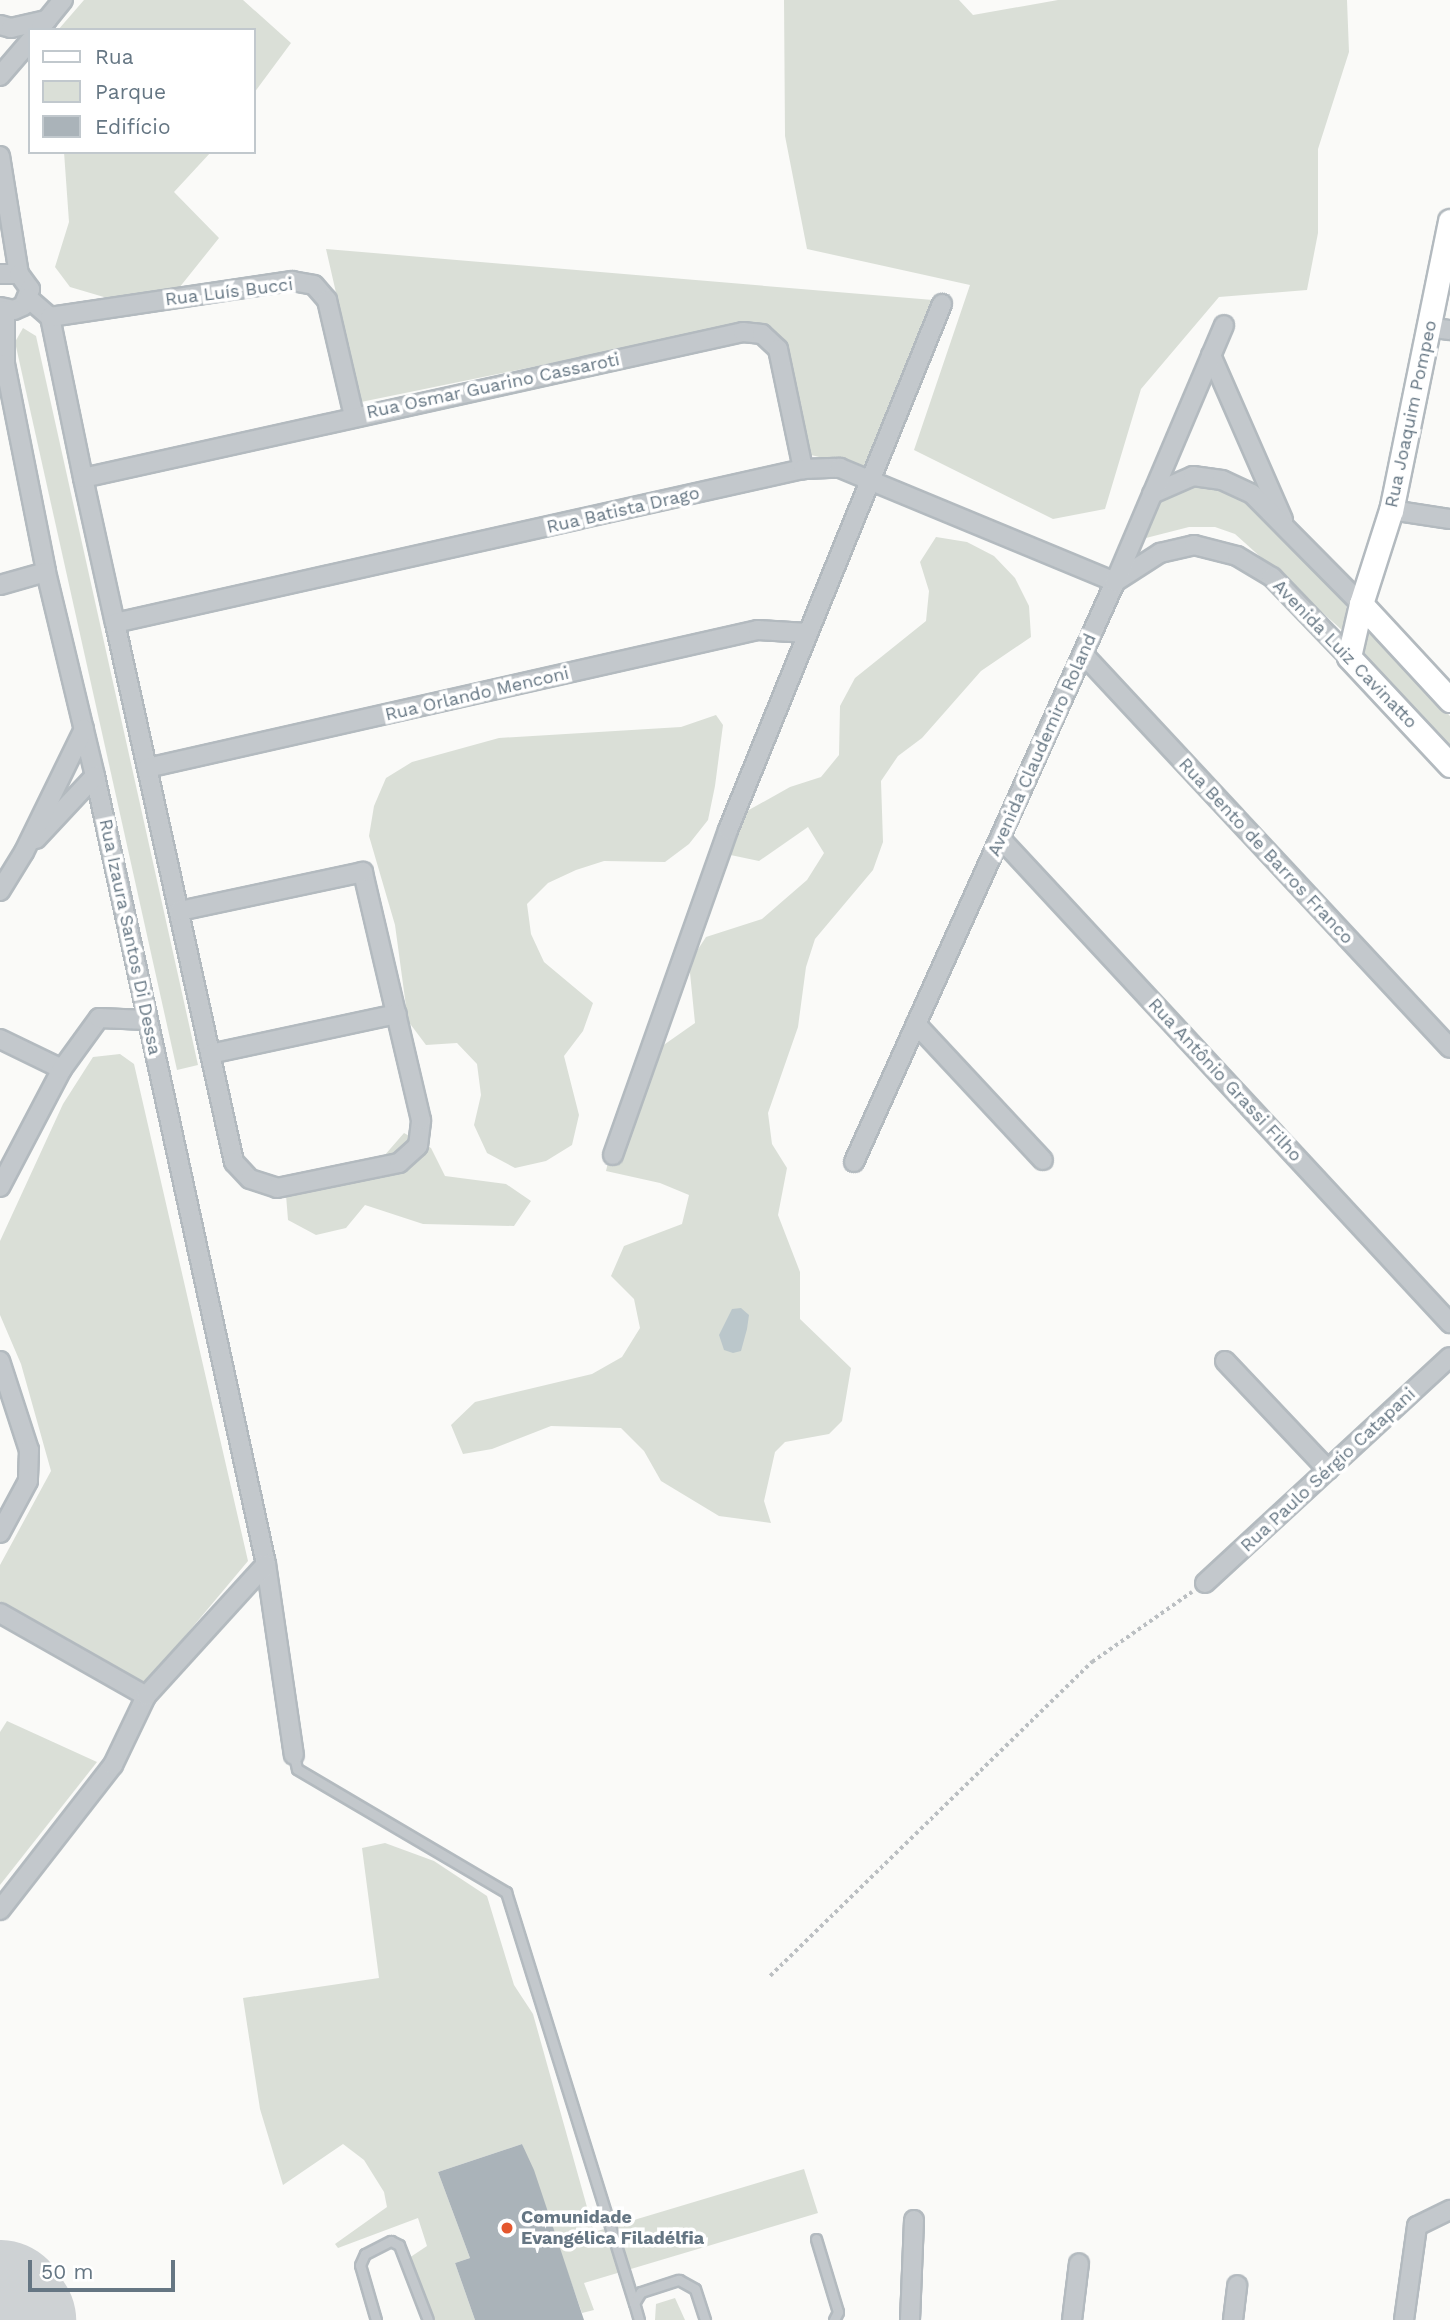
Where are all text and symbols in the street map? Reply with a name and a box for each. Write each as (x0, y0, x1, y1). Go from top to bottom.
legend (28, 28, 256, 154)
text: Rua (95, 44, 134, 69)
text: Parque (95, 79, 166, 104)
text: Edifício (95, 114, 171, 139)
street label: Rua Luís Bucci (164, 273, 294, 311)
street label: Rua Joaquim Pompeo (1380, 318, 1442, 510)
street label: Rua Osmar Guarino Cassaroti (364, 348, 622, 424)
street label: Rua Batista Drago (544, 482, 702, 538)
street label: Avenida Luiz Cavinatto (1268, 575, 1422, 733)
street label: Avenida Claudemiro Roland (983, 630, 1101, 860)
street label: Rua Orlando Menconi (383, 662, 571, 726)
street label: Rua Bento de Barros Franco (1174, 753, 1358, 949)
street label: Rua Izaura Santos Di Dessa (94, 817, 166, 1057)
street label: Rua Antônio Grassi Filho (1143, 993, 1307, 1167)
street label: Rua Paulo Sérgio Catapani (1236, 1383, 1420, 1557)
place label: Comunidade Evangélica Filadélfia (521, 2207, 704, 2250)
marker: Comunidade Evangélica Filadélfia (499, 2220, 515, 2236)
scale bar (32, 2246, 178, 2290)
text: 50 m (41, 2259, 93, 2284)

